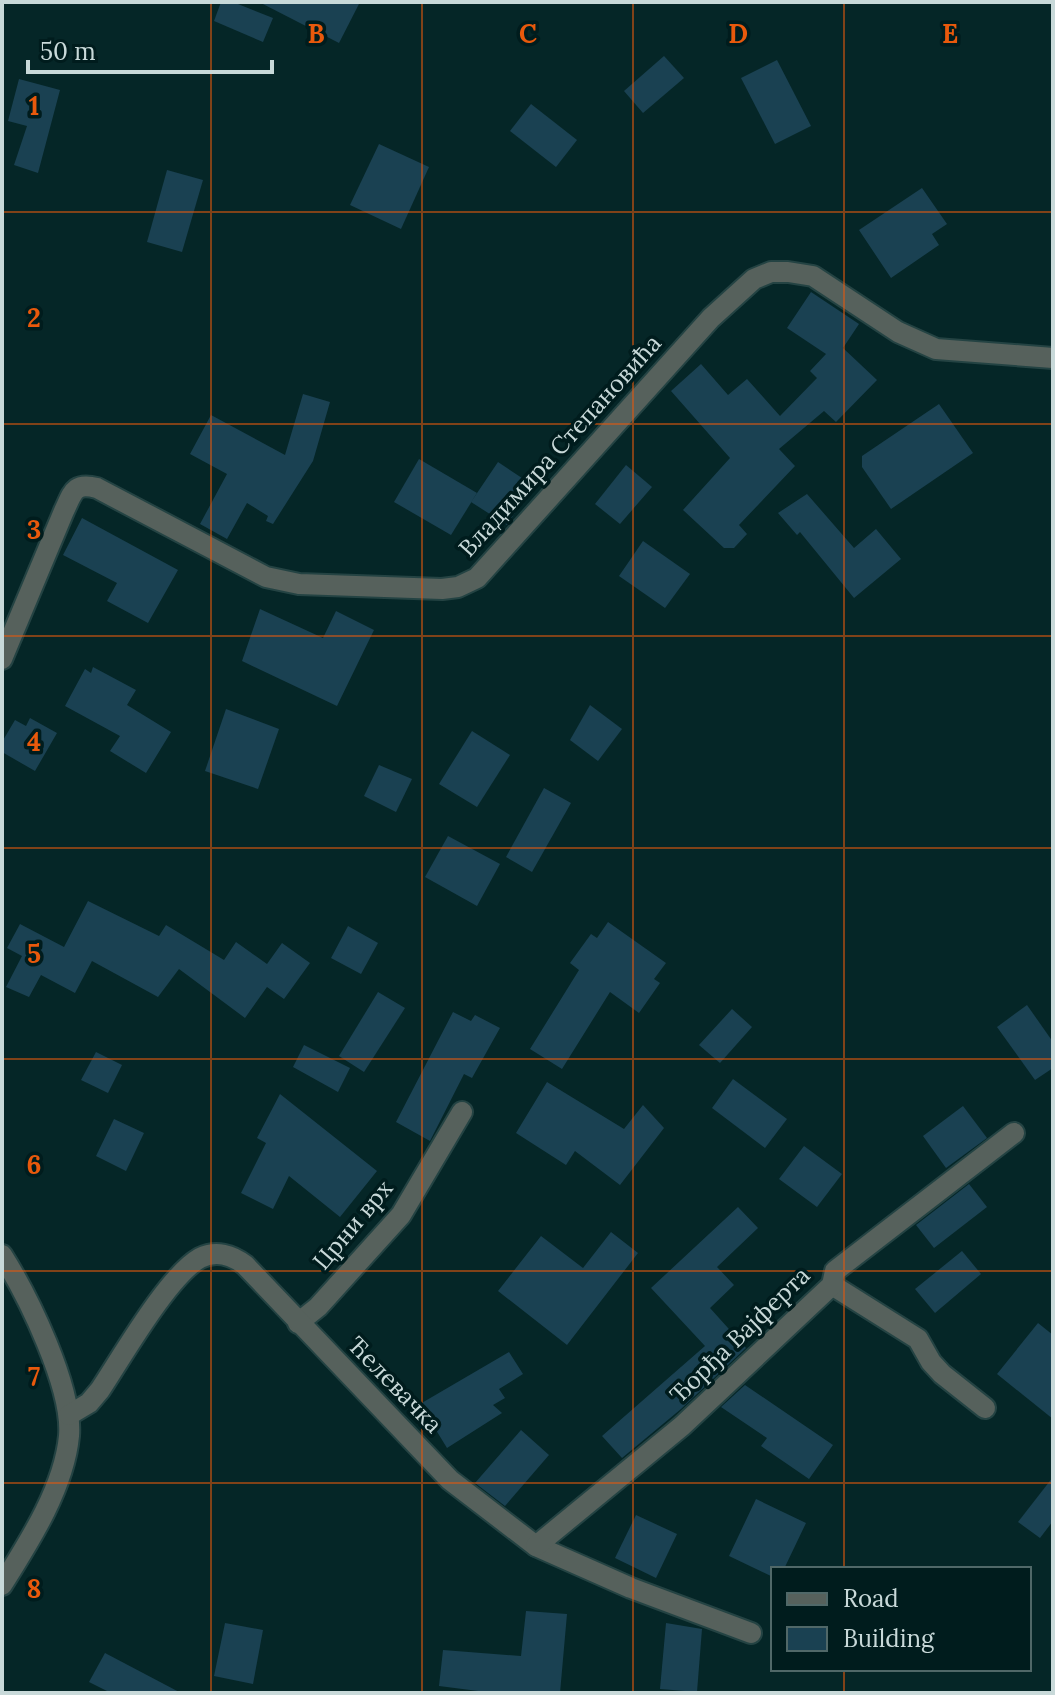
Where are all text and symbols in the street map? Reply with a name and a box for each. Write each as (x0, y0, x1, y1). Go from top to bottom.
text: B (307, 17, 325, 50)
text: C (519, 17, 537, 50)
text: D (728, 17, 748, 50)
text: E (942, 17, 958, 50)
scale bar (28, 24, 272, 74)
text: 50 m (40, 36, 96, 67)
text: 1 (29, 89, 39, 122)
text: 2 (27, 301, 41, 334)
street label: Владимира Степановића (452, 328, 668, 563)
text: 3 (27, 513, 41, 546)
text: 4 (27, 725, 41, 758)
text: 5 (27, 937, 41, 970)
text: 6 (27, 1148, 41, 1181)
street label: Црни врх (306, 1173, 399, 1276)
street label: Ђорђа Вајферта (663, 1260, 816, 1409)
street label: Ћелевачка (342, 1330, 449, 1440)
text: 7 (28, 1360, 40, 1393)
legend (771, 1567, 1031, 1671)
text: 8 (27, 1572, 41, 1605)
text: Road (843, 1583, 899, 1614)
text: Building (843, 1623, 935, 1654)

